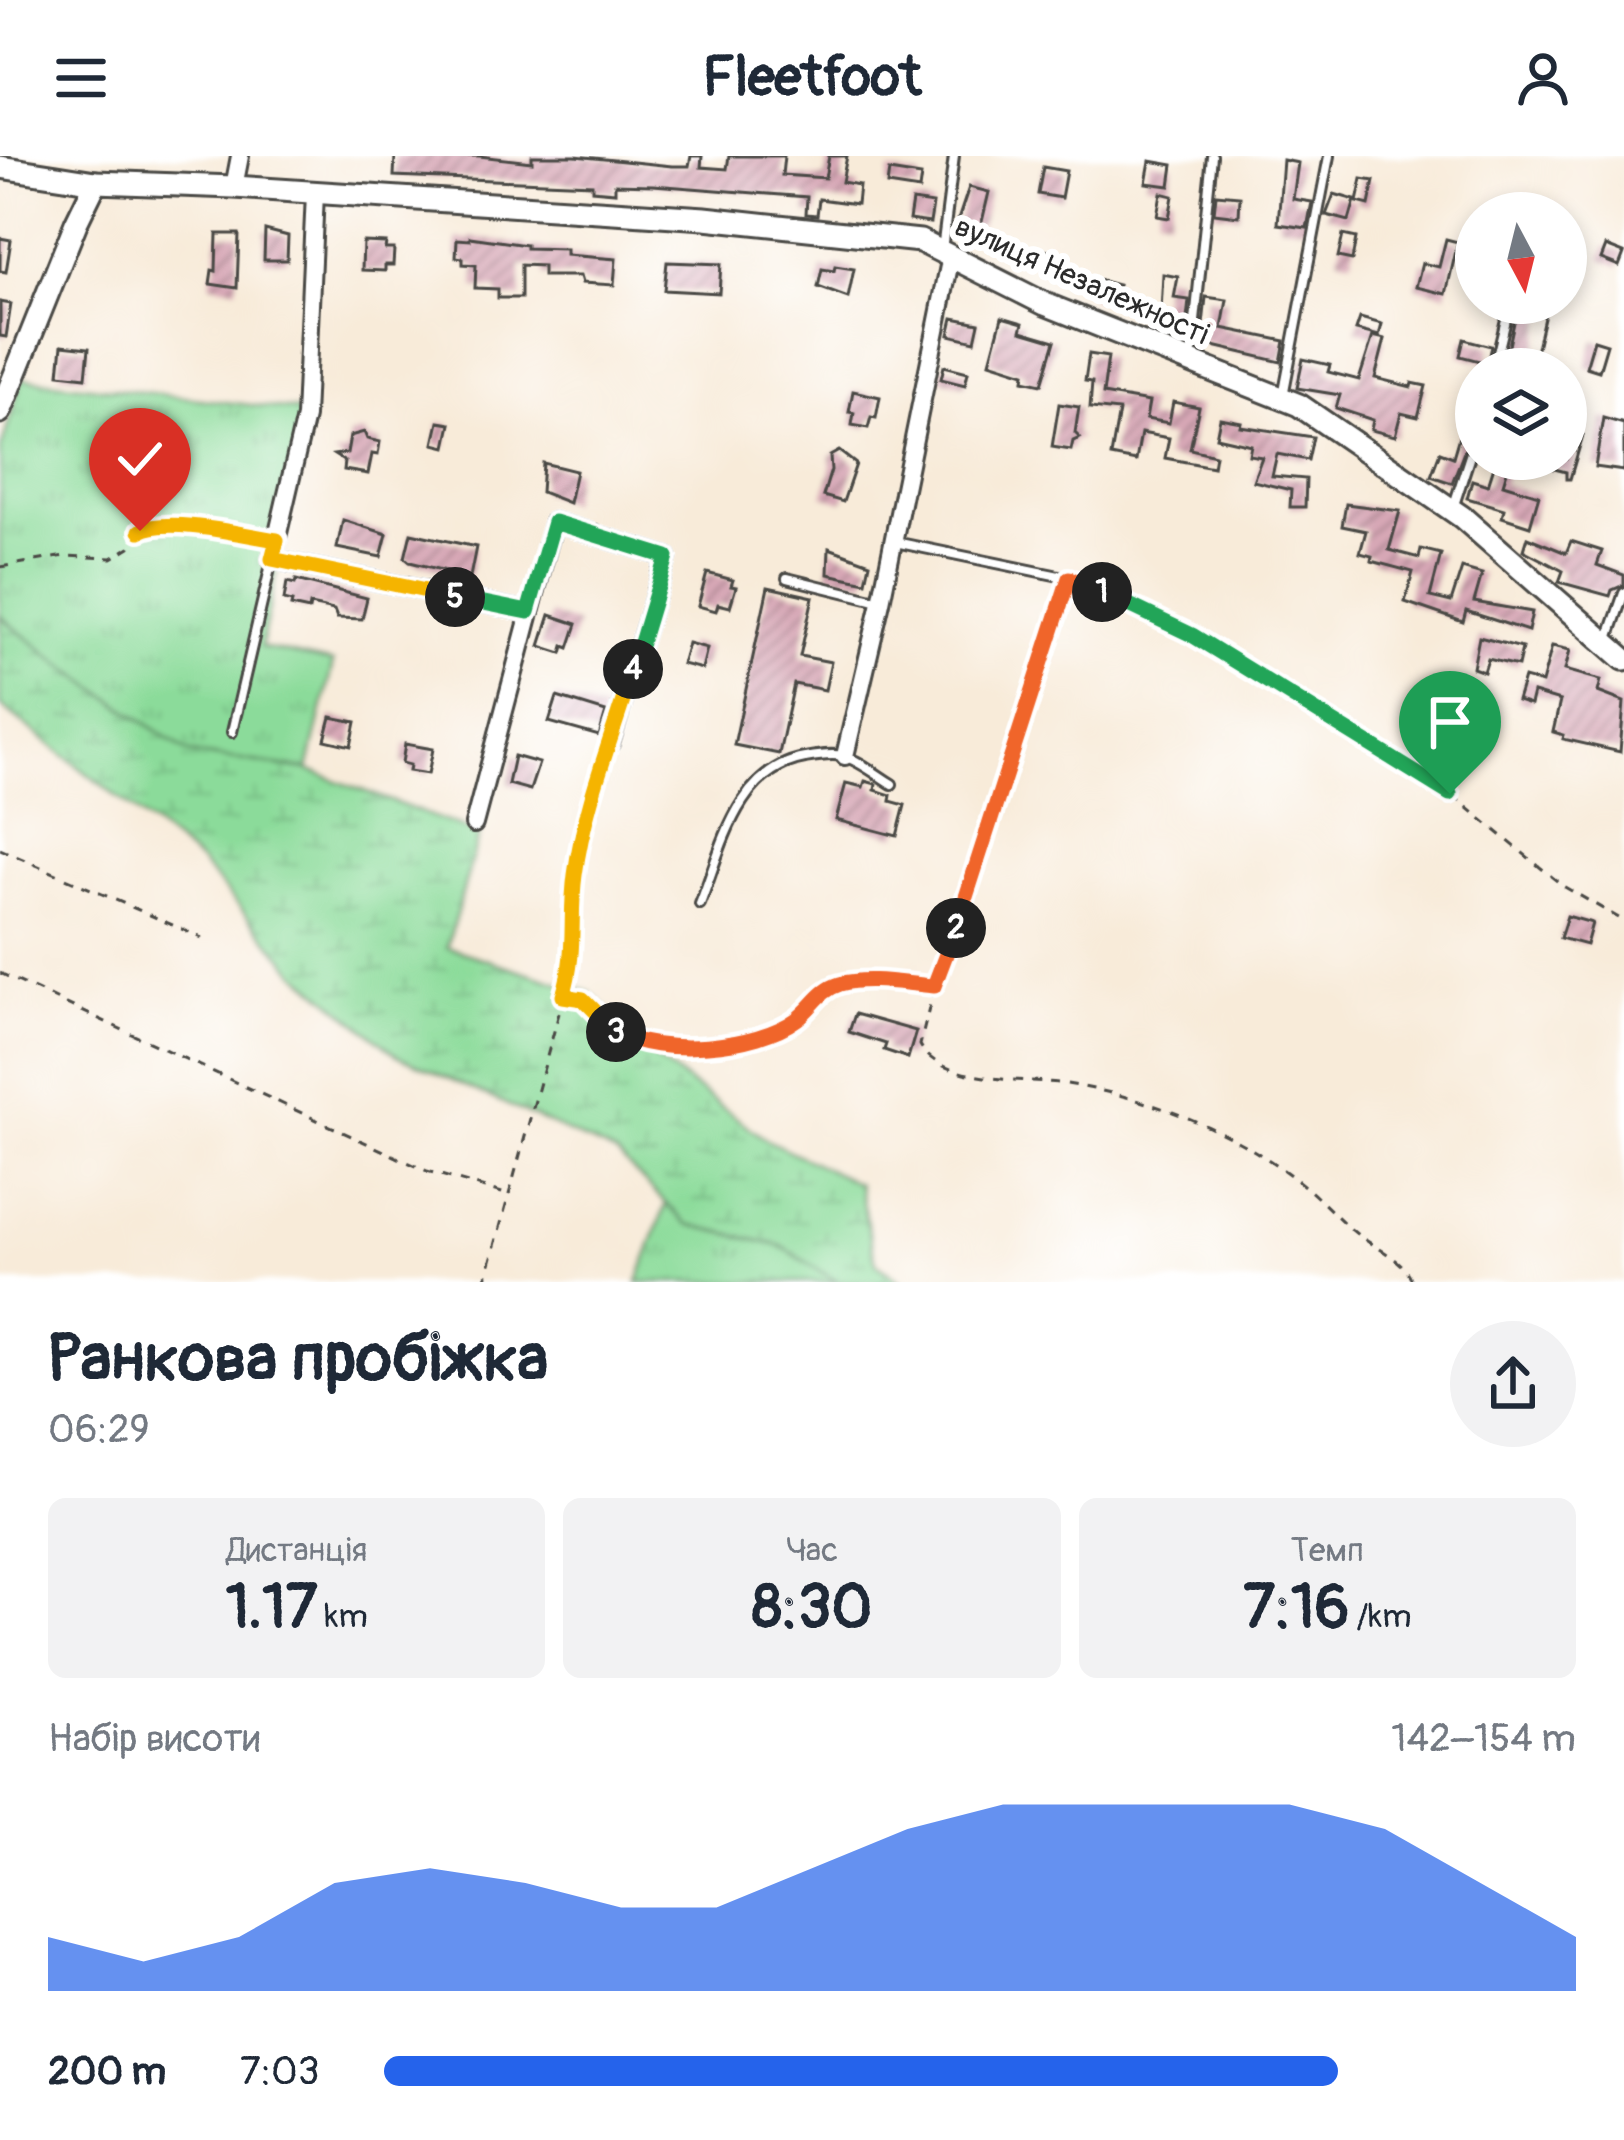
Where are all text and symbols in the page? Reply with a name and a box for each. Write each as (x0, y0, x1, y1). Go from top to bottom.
text: Fleetfoot (703, 44, 921, 112)
icon: menu (48, 45, 114, 111)
icon: person (1510, 45, 1576, 111)
north arrow (1455, 192, 1587, 324)
map controls (1455, 192, 1587, 480)
street label: вулиця Незалежності (949, 208, 1215, 353)
button: layers (1455, 348, 1587, 480)
pin (89, 408, 191, 531)
icon: check (107, 426, 173, 492)
pin: 1 (1072, 562, 1132, 622)
pin: 5 (425, 567, 485, 627)
text: 1 (1096, 571, 1108, 612)
text: 5 (446, 576, 464, 617)
pin: 4 (603, 639, 663, 699)
text: 4 (623, 648, 643, 689)
pin (1399, 671, 1501, 794)
icon: arrive (1417, 689, 1483, 755)
pin: 2 (926, 898, 986, 958)
text: 2 (947, 907, 965, 948)
pin: 3 (586, 1002, 646, 1062)
text: 3 (607, 1011, 625, 1052)
text: Ранкова пробіжка (48, 1318, 548, 1401)
button: share (1450, 1321, 1576, 1447)
text: 06:29 (48, 1405, 150, 1454)
text: Дистанція (226, 1530, 367, 1571)
text: Час (786, 1530, 838, 1571)
text: Темп (1291, 1530, 1364, 1571)
text: 1.17 (226, 1571, 317, 1646)
text: 8:30 (752, 1571, 872, 1646)
text: 7:16 (1243, 1571, 1349, 1646)
text: km (317, 1596, 368, 1637)
text: /km (1349, 1596, 1411, 1637)
text: Набір висоти (48, 1714, 260, 1763)
text: 142–154 m (1391, 1714, 1576, 1763)
text: 200 m (48, 2047, 166, 2096)
text: 7:03 (240, 2047, 319, 2096)

